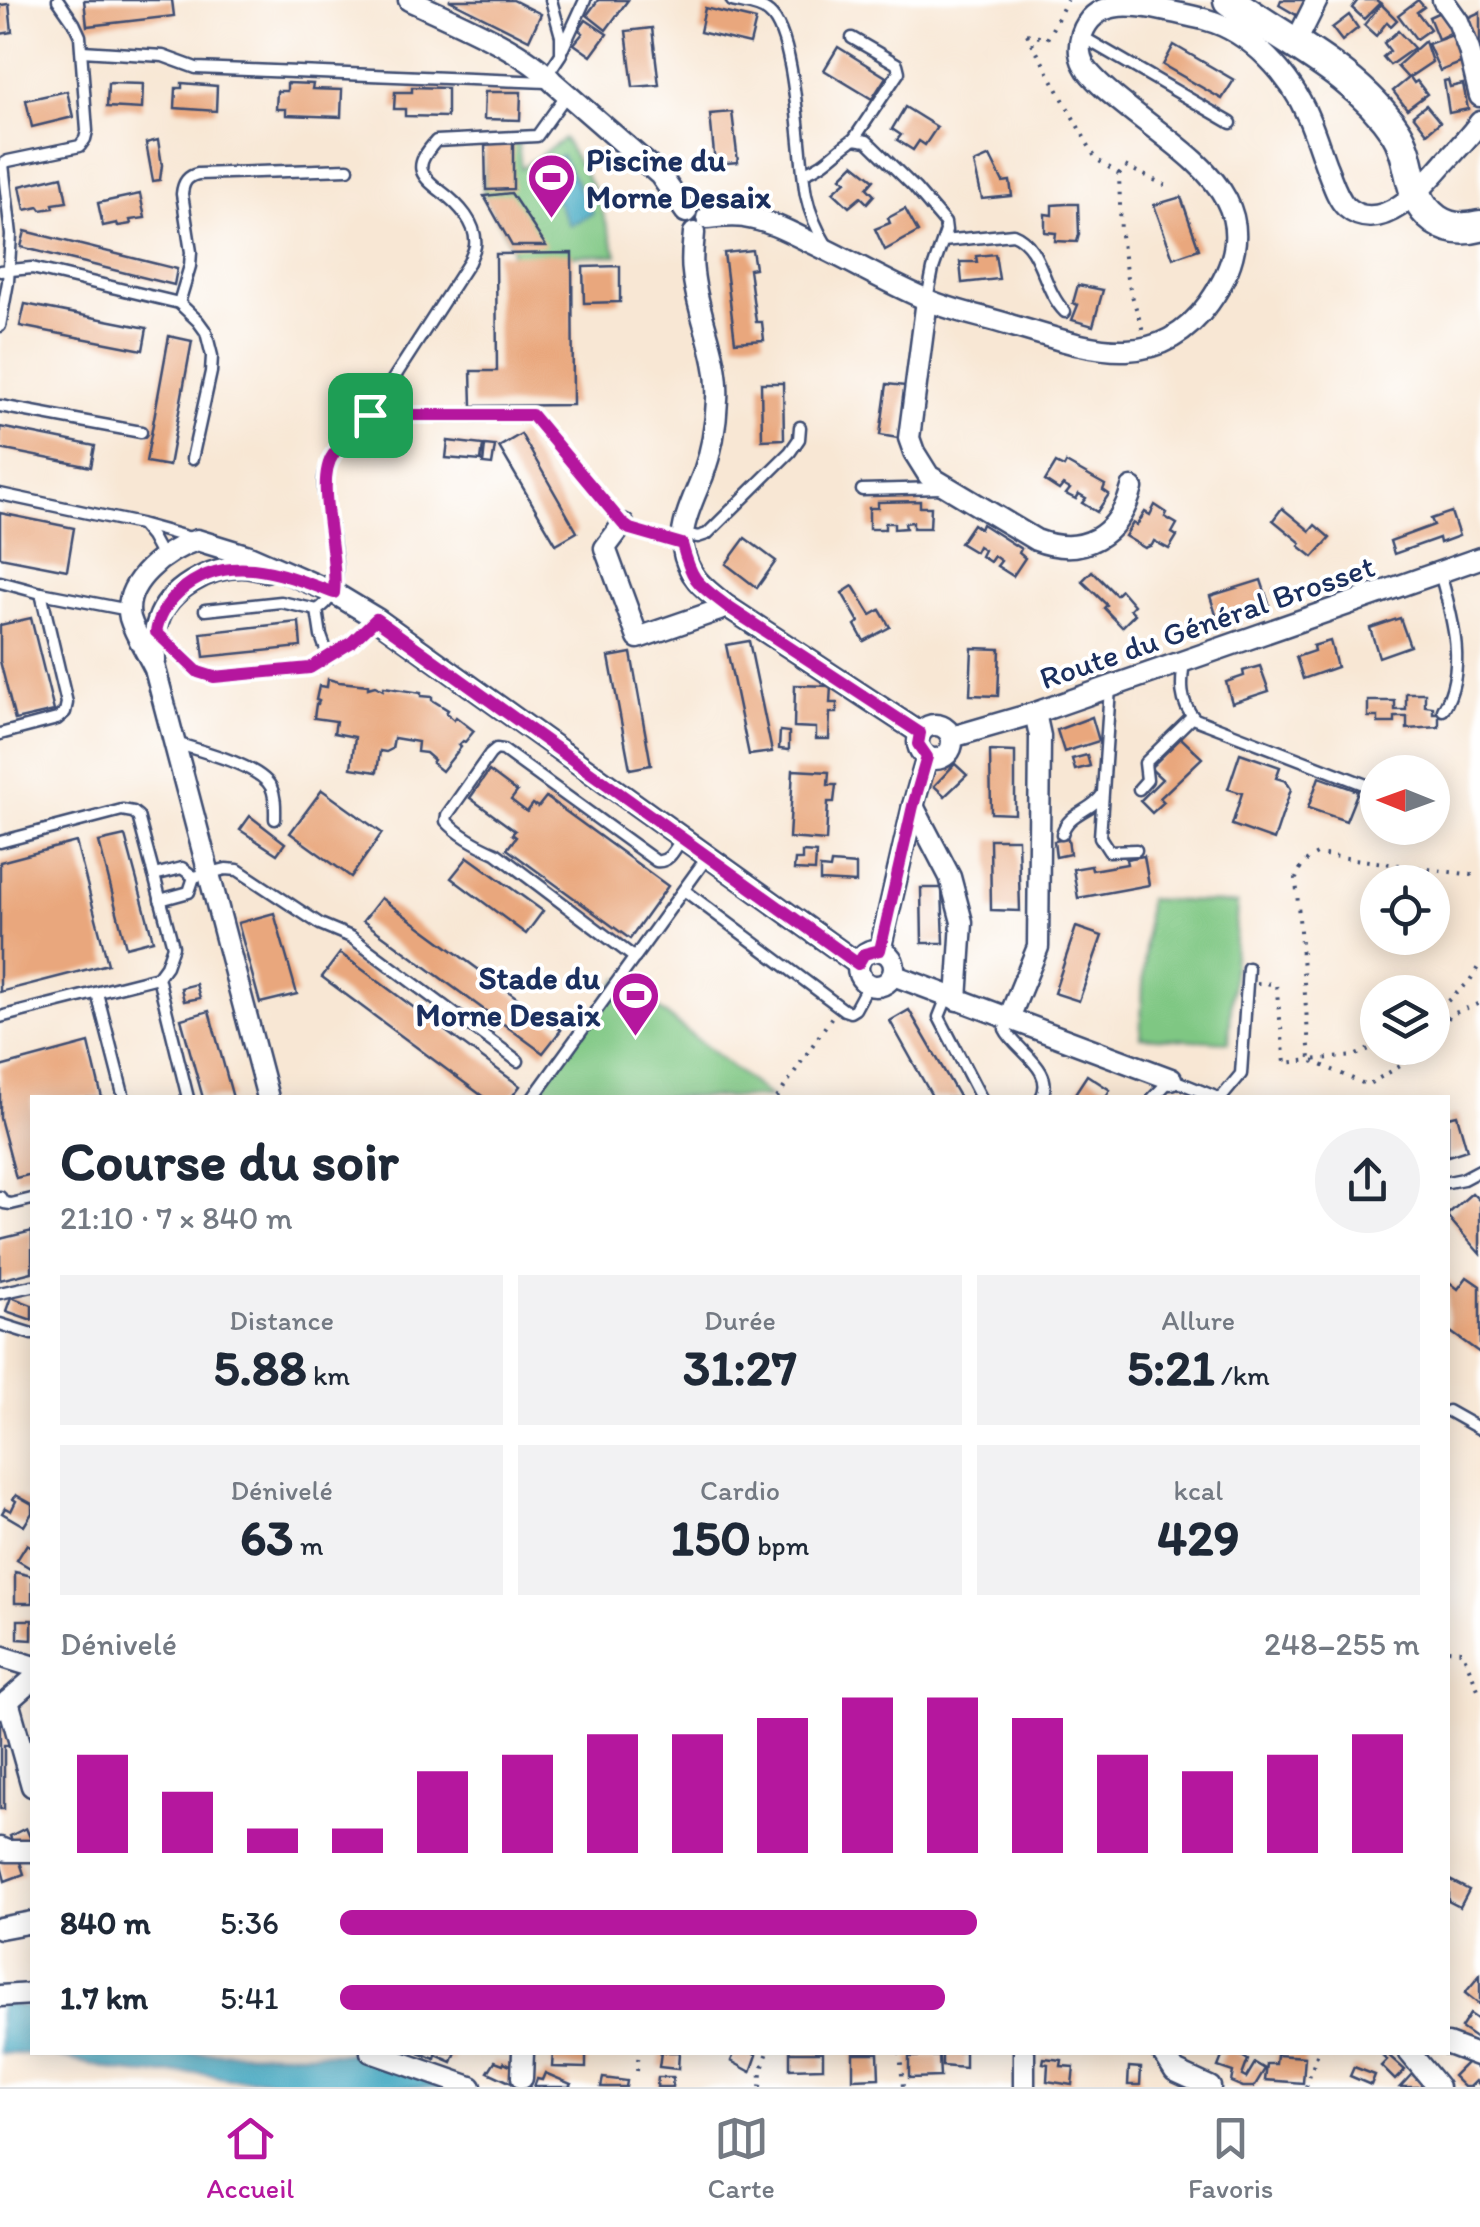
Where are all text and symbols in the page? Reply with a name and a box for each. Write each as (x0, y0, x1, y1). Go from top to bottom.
place label: Piscine du Morne Desaix (586, 141, 772, 216)
sports icon: Piscine du Morne Desaix (525, 152, 577, 220)
pin (328, 373, 413, 458)
icon: arrive (343, 388, 398, 443)
street label: Route du Général Brosset (1035, 547, 1379, 697)
north arrow (1360, 755, 1450, 845)
map controls (1360, 755, 1450, 1065)
button: locate (1360, 865, 1450, 955)
place label: Stade du Morne Desaix (416, 959, 601, 1034)
sports icon: Stade du Morne Desaix (609, 970, 661, 1038)
button: layers (1360, 975, 1450, 1065)
text: Course du soir (60, 1128, 399, 1194)
button: share (1315, 1128, 1420, 1233)
text: 21:10 · 7 × 840 m (60, 1199, 293, 1237)
text: Distance (229, 1303, 334, 1337)
text: Durée (704, 1303, 776, 1337)
text: Allure (1161, 1303, 1235, 1337)
text: 5.88 (213, 1337, 307, 1398)
text: 31:27 (683, 1337, 797, 1398)
text: 5:21 (1127, 1337, 1215, 1398)
text: km (307, 1358, 350, 1392)
text: /km (1215, 1358, 1270, 1392)
text: Dénivelé (230, 1473, 333, 1507)
text: Cardio (700, 1473, 780, 1507)
text: kcal (1173, 1473, 1223, 1507)
text: 63 (240, 1507, 294, 1568)
text: 150 (671, 1507, 751, 1568)
text: 429 (1157, 1507, 1240, 1568)
text: m (294, 1528, 323, 1562)
text: bpm (751, 1528, 809, 1562)
text: Dénivelé (60, 1625, 177, 1663)
text: 248–255 m (1264, 1625, 1420, 1663)
text: 840 m (60, 1904, 151, 1942)
text: 5:36 (220, 1904, 279, 1942)
text: 1.7 km (60, 1979, 148, 2017)
text: 5:41 (220, 1979, 279, 2017)
tab: Accueil (207, 2111, 294, 2205)
tab: Carte (707, 2111, 775, 2205)
tab: Favoris (1188, 2111, 1273, 2205)

